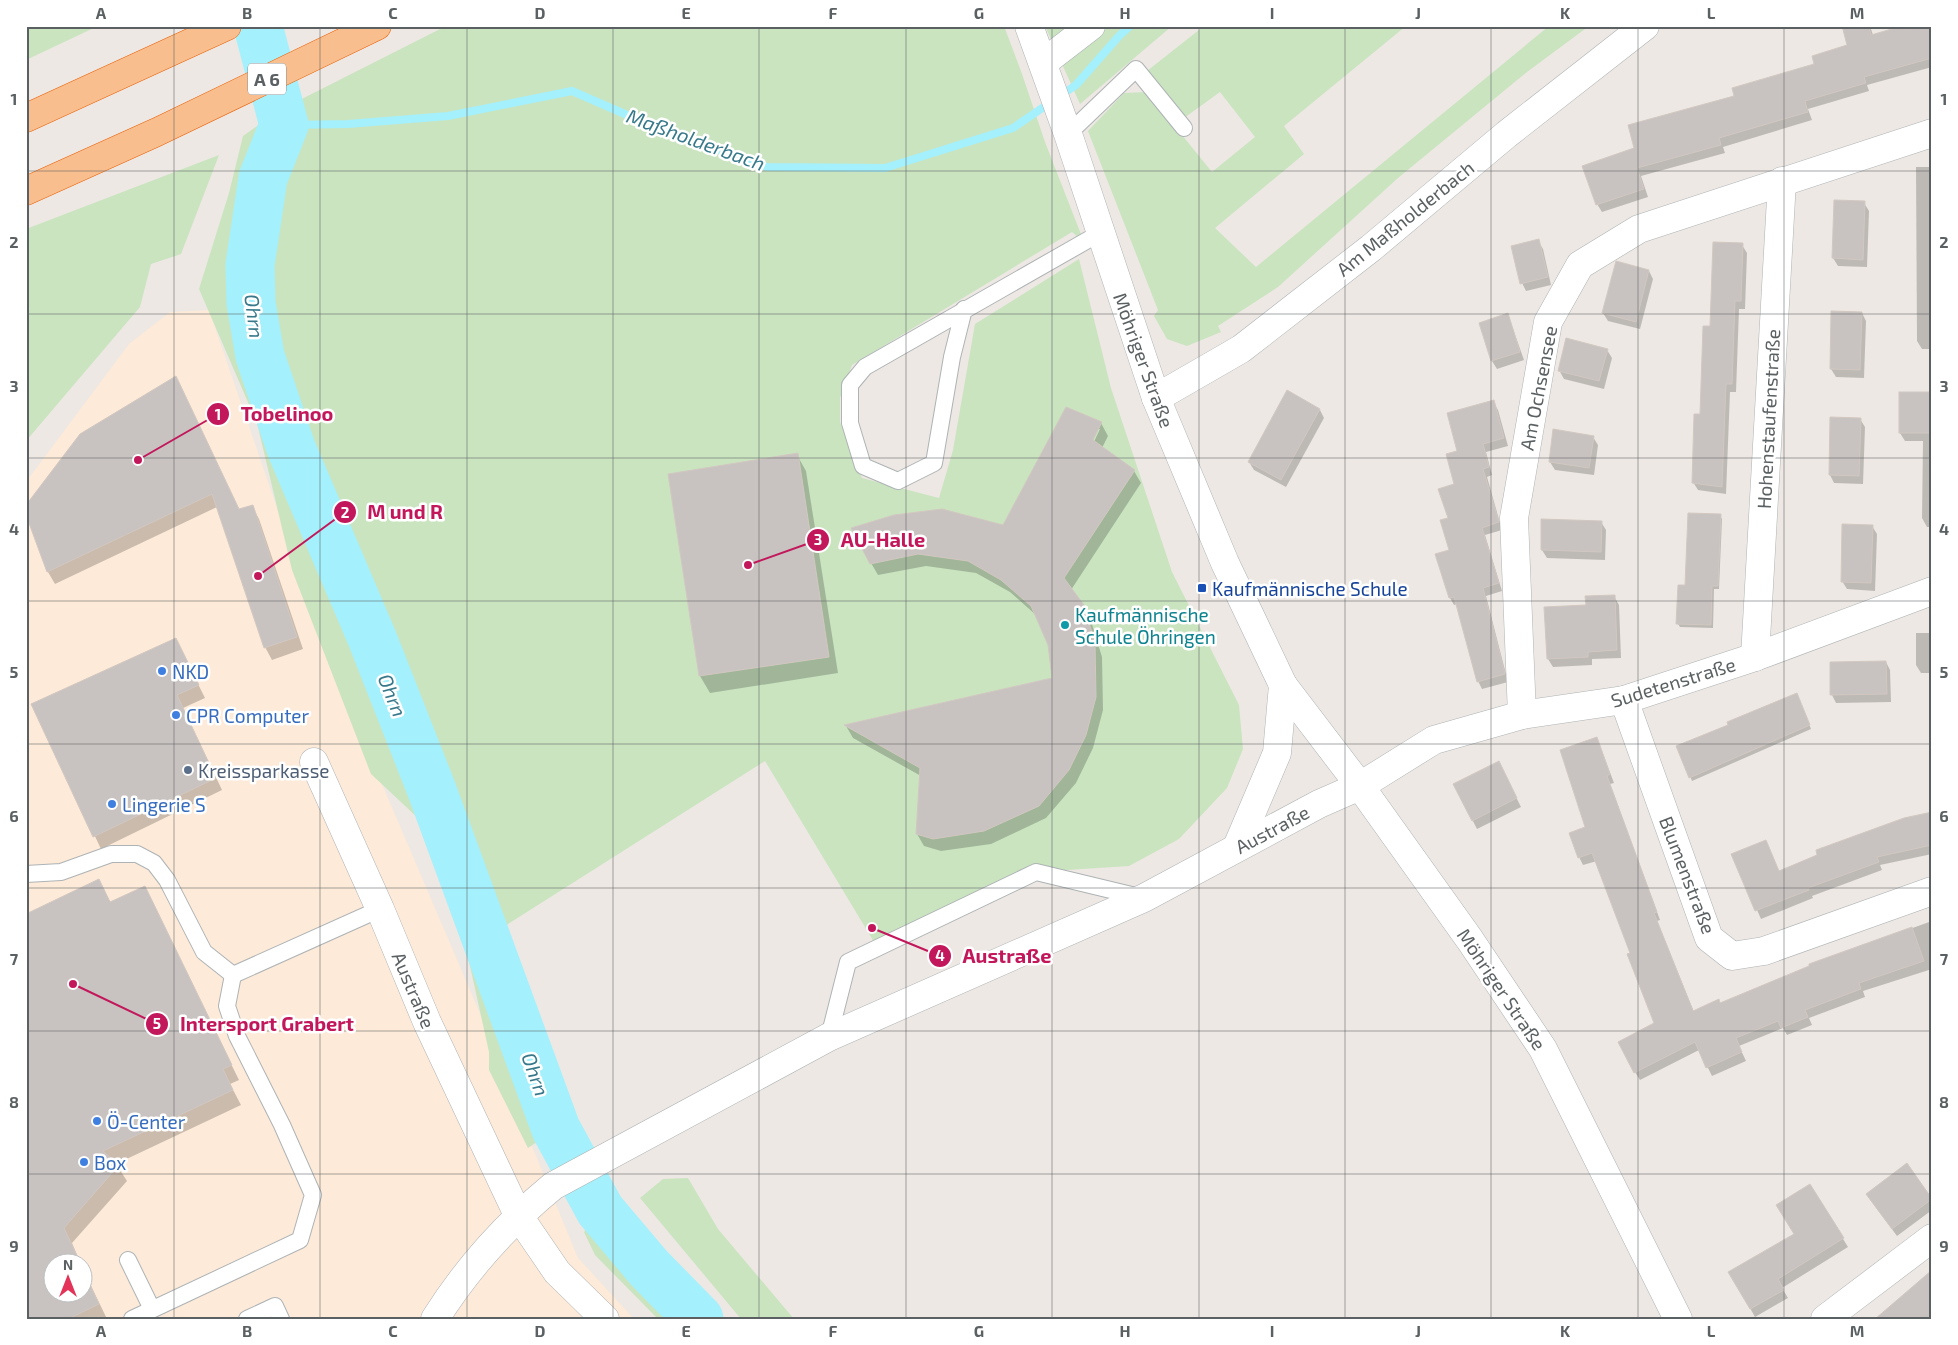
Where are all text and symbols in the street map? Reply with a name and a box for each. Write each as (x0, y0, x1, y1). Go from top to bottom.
text: A (96, 3, 107, 22)
text: B (242, 3, 252, 22)
text: C (388, 3, 398, 22)
text: D (535, 3, 546, 22)
text: E (681, 3, 691, 22)
text: F (829, 3, 838, 22)
text: G (974, 3, 984, 22)
text: H (1119, 3, 1131, 22)
text: I (1270, 3, 1274, 22)
text: J (1415, 3, 1421, 22)
text: K (1560, 3, 1571, 22)
text: L (1707, 3, 1716, 22)
text: M (1850, 3, 1864, 22)
road number: A 6 (248, 64, 286, 95)
text: 1 (11, 89, 17, 108)
text: 1 (1941, 89, 1947, 108)
water label: Maßholderbach (624, 103, 768, 175)
street label: Am Maßholderbach (1332, 155, 1478, 281)
text: 2 (9, 232, 19, 251)
text: 2 (1939, 232, 1949, 251)
street label: Möhriger Straße (1109, 289, 1179, 431)
water label: Ohrn (240, 292, 270, 340)
street label: Am Ochsensee (1515, 324, 1561, 452)
street label: Hohenstaufenstraße (1752, 328, 1784, 510)
text: 3 (9, 376, 19, 395)
text: 3 (1939, 376, 1949, 395)
callout: Tobelinoo (205, 397, 343, 432)
text: Tobelinoo (241, 401, 333, 425)
text: 1 (215, 405, 221, 423)
callout: M und R (332, 495, 453, 530)
text: M und R (367, 499, 443, 523)
text: 2 (341, 503, 350, 521)
text: 4 (9, 519, 19, 538)
text: 4 (1939, 519, 1949, 538)
callout: AU-Halle (806, 523, 935, 558)
text: AU-Halle (841, 527, 925, 551)
text: 3 (814, 530, 822, 548)
place label: Kaufmännische Schule (1212, 577, 1408, 600)
marker: Kaufmännische Schule (1196, 582, 1208, 594)
place label: Kaufmännische Schule Öhringen (1075, 603, 1216, 648)
marker: Kaufmännische Schule Öhringen (1059, 619, 1071, 631)
street label: Sudetenstraße (1608, 652, 1738, 712)
place label: NKD (172, 660, 209, 683)
text: 5 (10, 662, 19, 681)
text: 5 (1940, 662, 1949, 681)
marker: NKD (156, 665, 168, 677)
water label: Ohrn (374, 670, 412, 720)
place label: CPR Computer (186, 704, 310, 727)
marker: CPR Computer (170, 709, 182, 721)
place label: Kreissparkasse (198, 759, 330, 782)
marker: Kreissparkasse (182, 764, 194, 776)
place label: Lingerie S (122, 793, 206, 816)
marker: Lingerie S (106, 798, 118, 810)
street label: Austraße (1231, 800, 1313, 858)
text: 6 (9, 806, 19, 825)
text: 6 (1939, 806, 1949, 825)
street label: Blumenstraße (1655, 813, 1721, 937)
street label: Möhriger Straße (1453, 924, 1551, 1054)
callout: Austraße (927, 938, 1061, 973)
text: Austraße (962, 943, 1052, 967)
text: 4 (935, 946, 945, 964)
street label: Austraße (388, 948, 440, 1032)
text: 7 (10, 949, 19, 968)
text: 7 (1940, 949, 1949, 968)
callout: Intersport Grabert (144, 1007, 364, 1042)
text: Intersport Grabert (180, 1011, 354, 1035)
text: 5 (153, 1014, 161, 1032)
water label: Ohrn (517, 1049, 555, 1099)
text: 8 (9, 1092, 19, 1111)
text: 8 (1939, 1092, 1949, 1111)
place label: Ö-Center (107, 1110, 186, 1133)
marker: Ö-Center (91, 1115, 103, 1127)
place label: Box (94, 1151, 126, 1174)
marker: Box (78, 1156, 90, 1168)
text: 9 (9, 1236, 19, 1255)
text: 9 (1939, 1236, 1949, 1255)
north arrow (42, 1252, 92, 1302)
text: N (63, 1256, 73, 1273)
text: A (96, 1321, 107, 1340)
text: B (242, 1321, 252, 1340)
text: C (388, 1321, 398, 1340)
text: D (535, 1321, 546, 1340)
text: E (681, 1321, 691, 1340)
text: F (829, 1321, 838, 1340)
text: G (974, 1321, 984, 1340)
text: H (1119, 1321, 1131, 1340)
text: I (1270, 1321, 1274, 1340)
text: J (1415, 1321, 1421, 1340)
text: K (1560, 1321, 1571, 1340)
text: L (1707, 1321, 1716, 1340)
text: M (1850, 1321, 1864, 1340)

